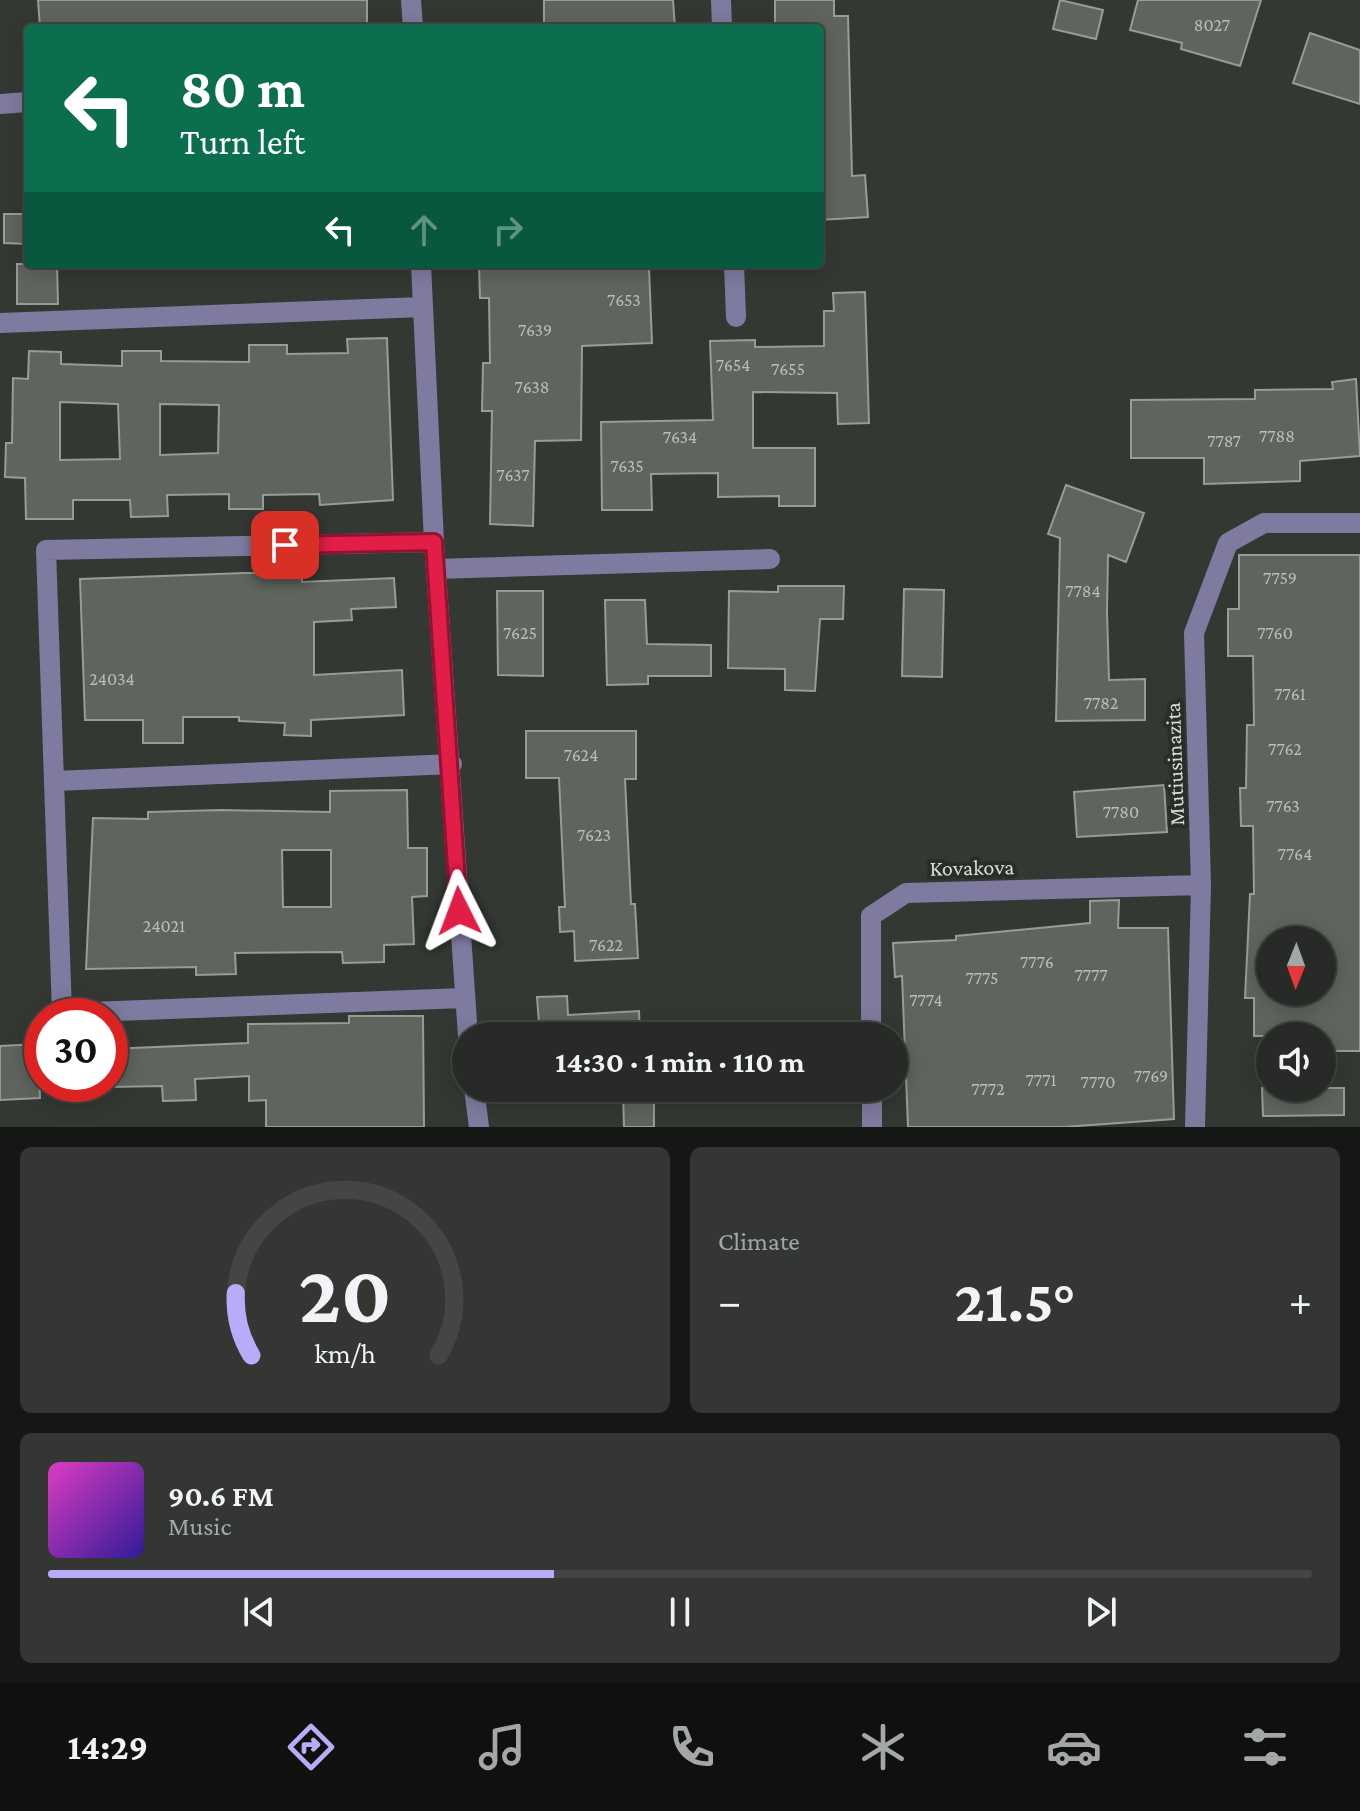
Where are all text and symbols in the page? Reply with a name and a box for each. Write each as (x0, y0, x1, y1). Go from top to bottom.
house number: 8027 (1194, 15, 1230, 35)
icon: left (48, 56, 152, 160)
text: 80 m (180, 57, 305, 119)
text: Turn left (180, 122, 305, 162)
icon: left (318, 208, 362, 252)
icon: ahead (402, 208, 446, 252)
icon: right (486, 208, 530, 252)
house number: 7653 (607, 290, 641, 310)
house number: 7639 (518, 320, 552, 340)
house number: 7654 (716, 355, 750, 375)
house number: 7655 (771, 359, 805, 379)
house number: 7638 (515, 377, 549, 397)
house number: 7788 (1259, 426, 1295, 446)
house number: 7634 (663, 427, 697, 447)
house number: 7787 (1207, 431, 1241, 451)
house number: 7635 (610, 456, 644, 476)
house number: 7637 (496, 465, 530, 485)
pin (251, 511, 319, 579)
icon: arrive (263, 523, 307, 567)
house number: 7759 (1263, 568, 1297, 588)
house number: 7784 (1065, 581, 1101, 601)
house number: 7625 (503, 623, 537, 643)
house number: 7760 (1257, 623, 1293, 643)
house number: 24034 (89, 669, 135, 689)
house number: 7761 (1274, 684, 1306, 704)
house number: 7782 (1084, 693, 1118, 713)
street label: Mutiusinazita (1160, 702, 1189, 826)
house number: 7762 (1268, 739, 1302, 759)
house number: 7624 (564, 745, 598, 765)
house number: 7763 (1266, 796, 1300, 816)
house number: 7780 (1103, 802, 1139, 822)
house number: 7623 (577, 825, 611, 845)
house number: 7764 (1278, 844, 1312, 864)
street label: Kovakova (929, 854, 1015, 881)
position arrow (417, 869, 501, 953)
house number: 24021 (143, 916, 185, 936)
north arrow (1256, 926, 1336, 1006)
map controls (1256, 926, 1336, 1102)
house number: 7622 (589, 935, 623, 955)
house number: 7776 (1020, 952, 1054, 972)
house number: 7777 (1074, 965, 1108, 985)
house number: 7775 (965, 968, 999, 988)
house number: 7774 (909, 990, 943, 1010)
speed limit sign: 30 (24, 998, 128, 1102)
button: sound (1256, 1022, 1336, 1102)
text: 14:30 · 1 min · 110 m (555, 1045, 805, 1078)
house number: 7769 (1134, 1066, 1168, 1086)
house number: 7771 (1026, 1070, 1056, 1090)
house number: 7770 (1081, 1072, 1115, 1092)
house number: 7772 (971, 1079, 1005, 1099)
text: Climate (718, 1227, 800, 1256)
text: 20 (299, 1247, 391, 1340)
text: 21.5° (954, 1267, 1076, 1334)
text: − (718, 1277, 741, 1325)
text: + (1289, 1277, 1312, 1325)
text: km/h (314, 1337, 376, 1369)
text: 90.6 FM (168, 1479, 274, 1512)
text: Music (168, 1512, 231, 1541)
icon: previous (237, 1590, 281, 1634)
icon: pause (658, 1590, 702, 1634)
icon: next (1079, 1590, 1123, 1634)
icon: directions (283, 1719, 339, 1775)
icon: music (474, 1719, 530, 1775)
icon: phone (664, 1719, 720, 1775)
icon: climate (855, 1719, 911, 1775)
icon: car (1046, 1719, 1102, 1775)
icon: filters (1237, 1719, 1293, 1775)
text: 14:29 (67, 1727, 148, 1767)

